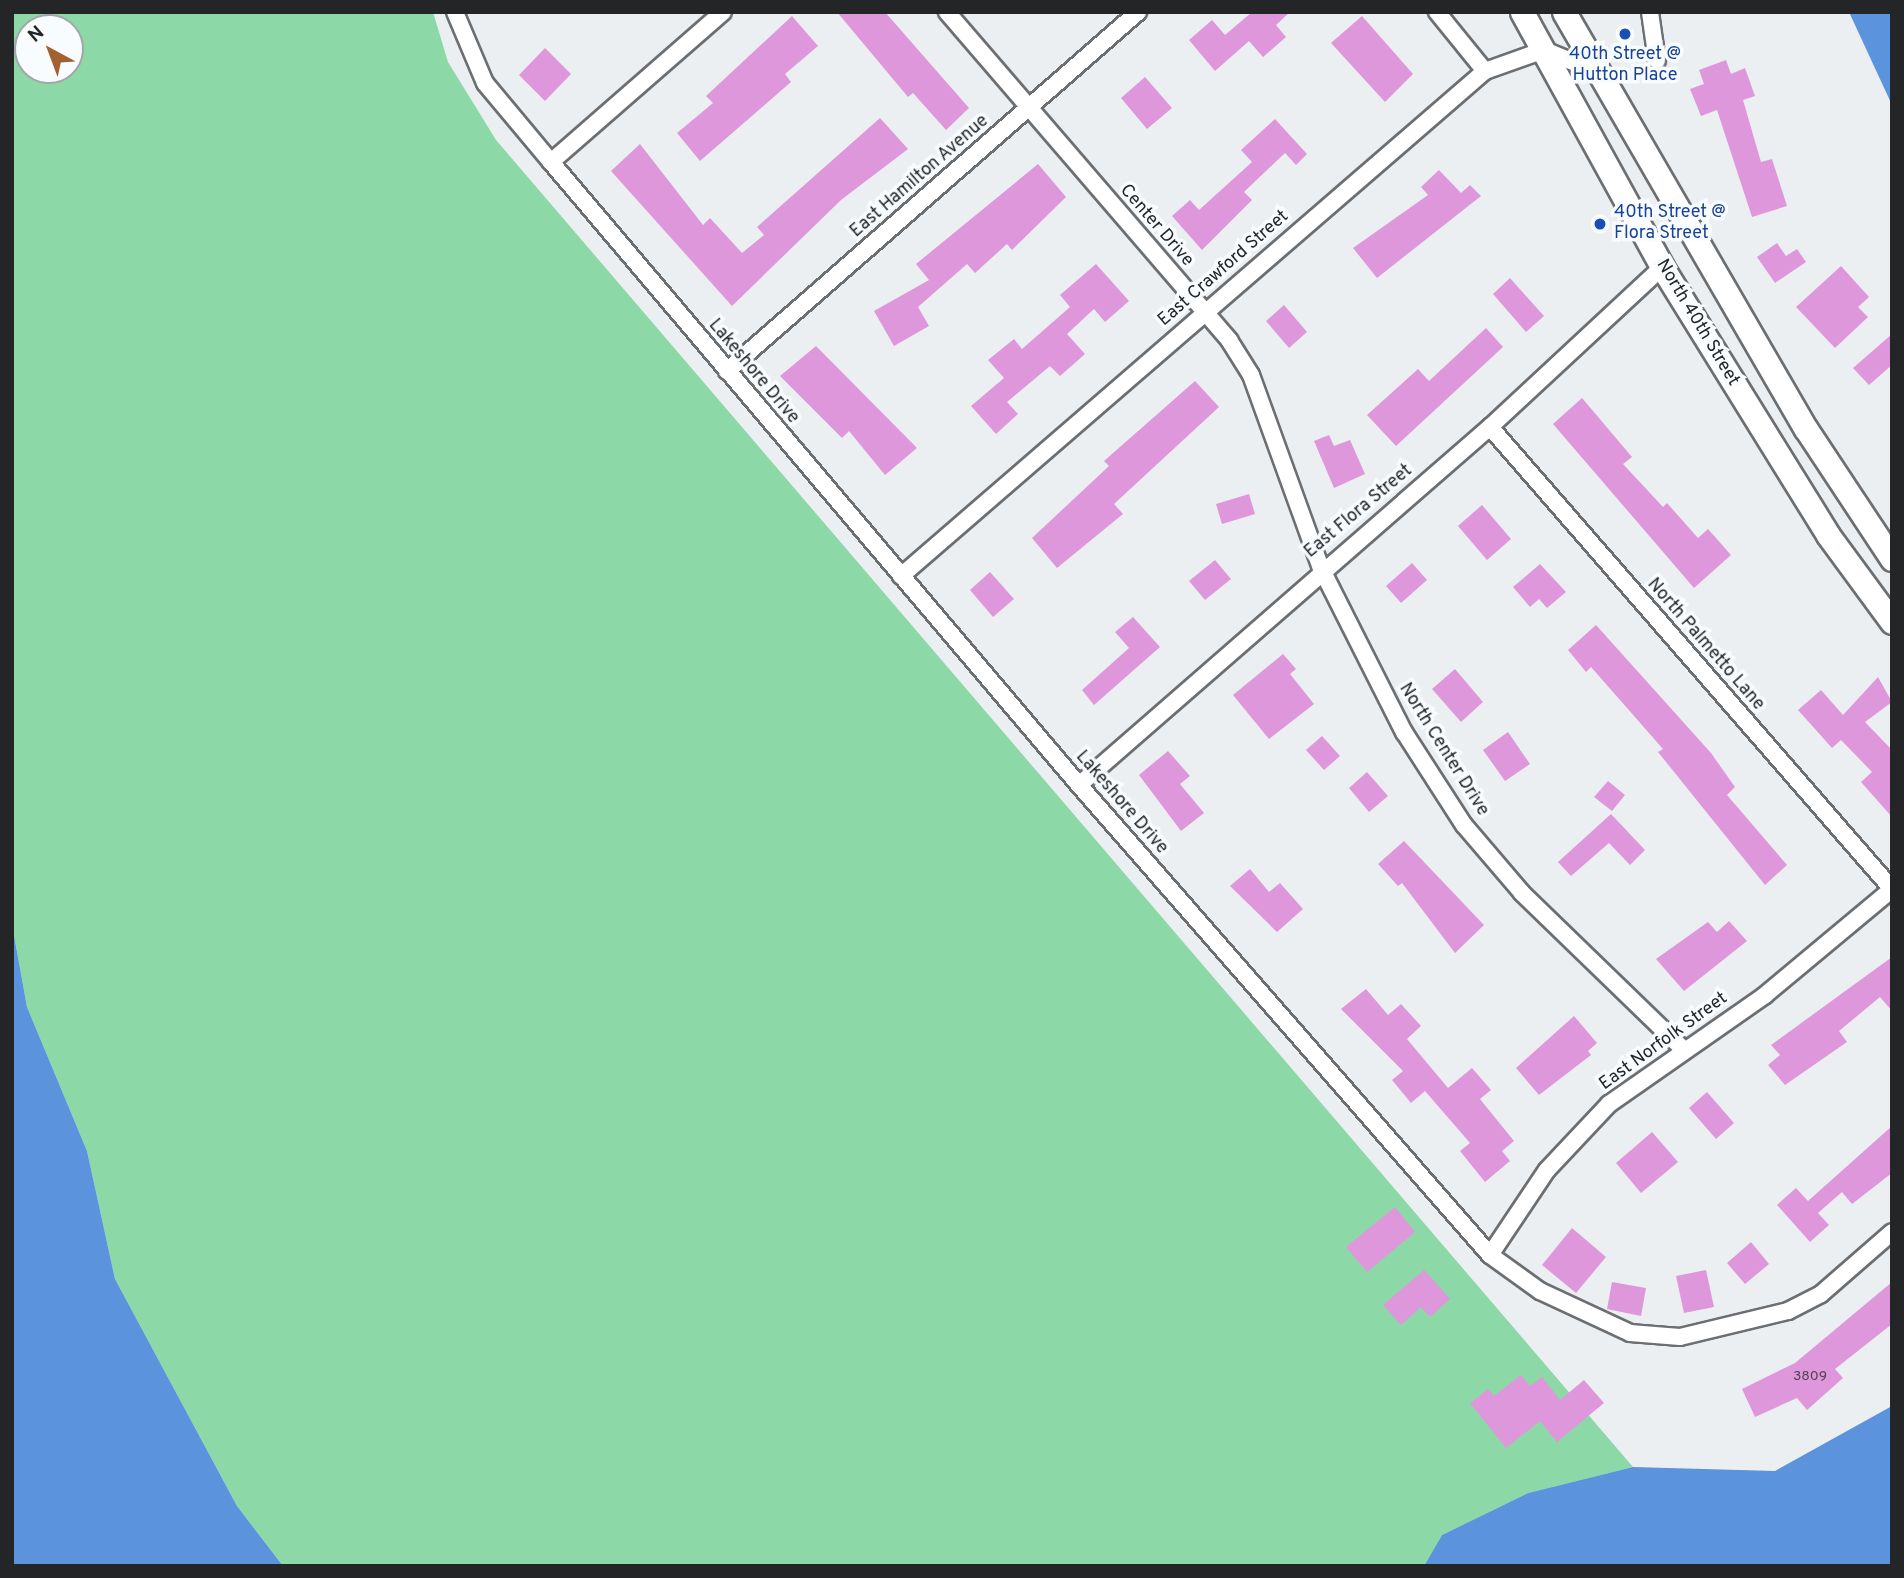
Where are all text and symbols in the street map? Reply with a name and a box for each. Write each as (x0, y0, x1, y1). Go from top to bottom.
north arrow (14, 14, 84, 84)
text: N (24, 21, 50, 48)
marker: 40th Street @ Hutton Place (1617, 26, 1633, 42)
place label: 40th Street @ Hutton Place (1569, 45, 1681, 88)
street label: East Hamilton Avenue (846, 111, 994, 243)
street label: Center Drive (1114, 180, 1198, 272)
place label: 40th Street @ Flora Street (1614, 203, 1726, 246)
street label: East Crawford Street (1154, 206, 1294, 332)
marker: 40th Street @ Flora Street (1592, 216, 1608, 232)
street label: North 40th Street (1651, 256, 1743, 390)
street label: Lakeshore Drive (703, 315, 803, 429)
street label: East Flora Street (1301, 461, 1417, 563)
street label: North Palmetto Lane (1642, 574, 1768, 716)
street label: North Center Drive (1393, 680, 1493, 820)
street label: Lakeshore Drive (1070, 747, 1172, 859)
street label: East Norfolk Street (1596, 988, 1732, 1096)
house number: 3809 (1793, 1369, 1827, 1385)

